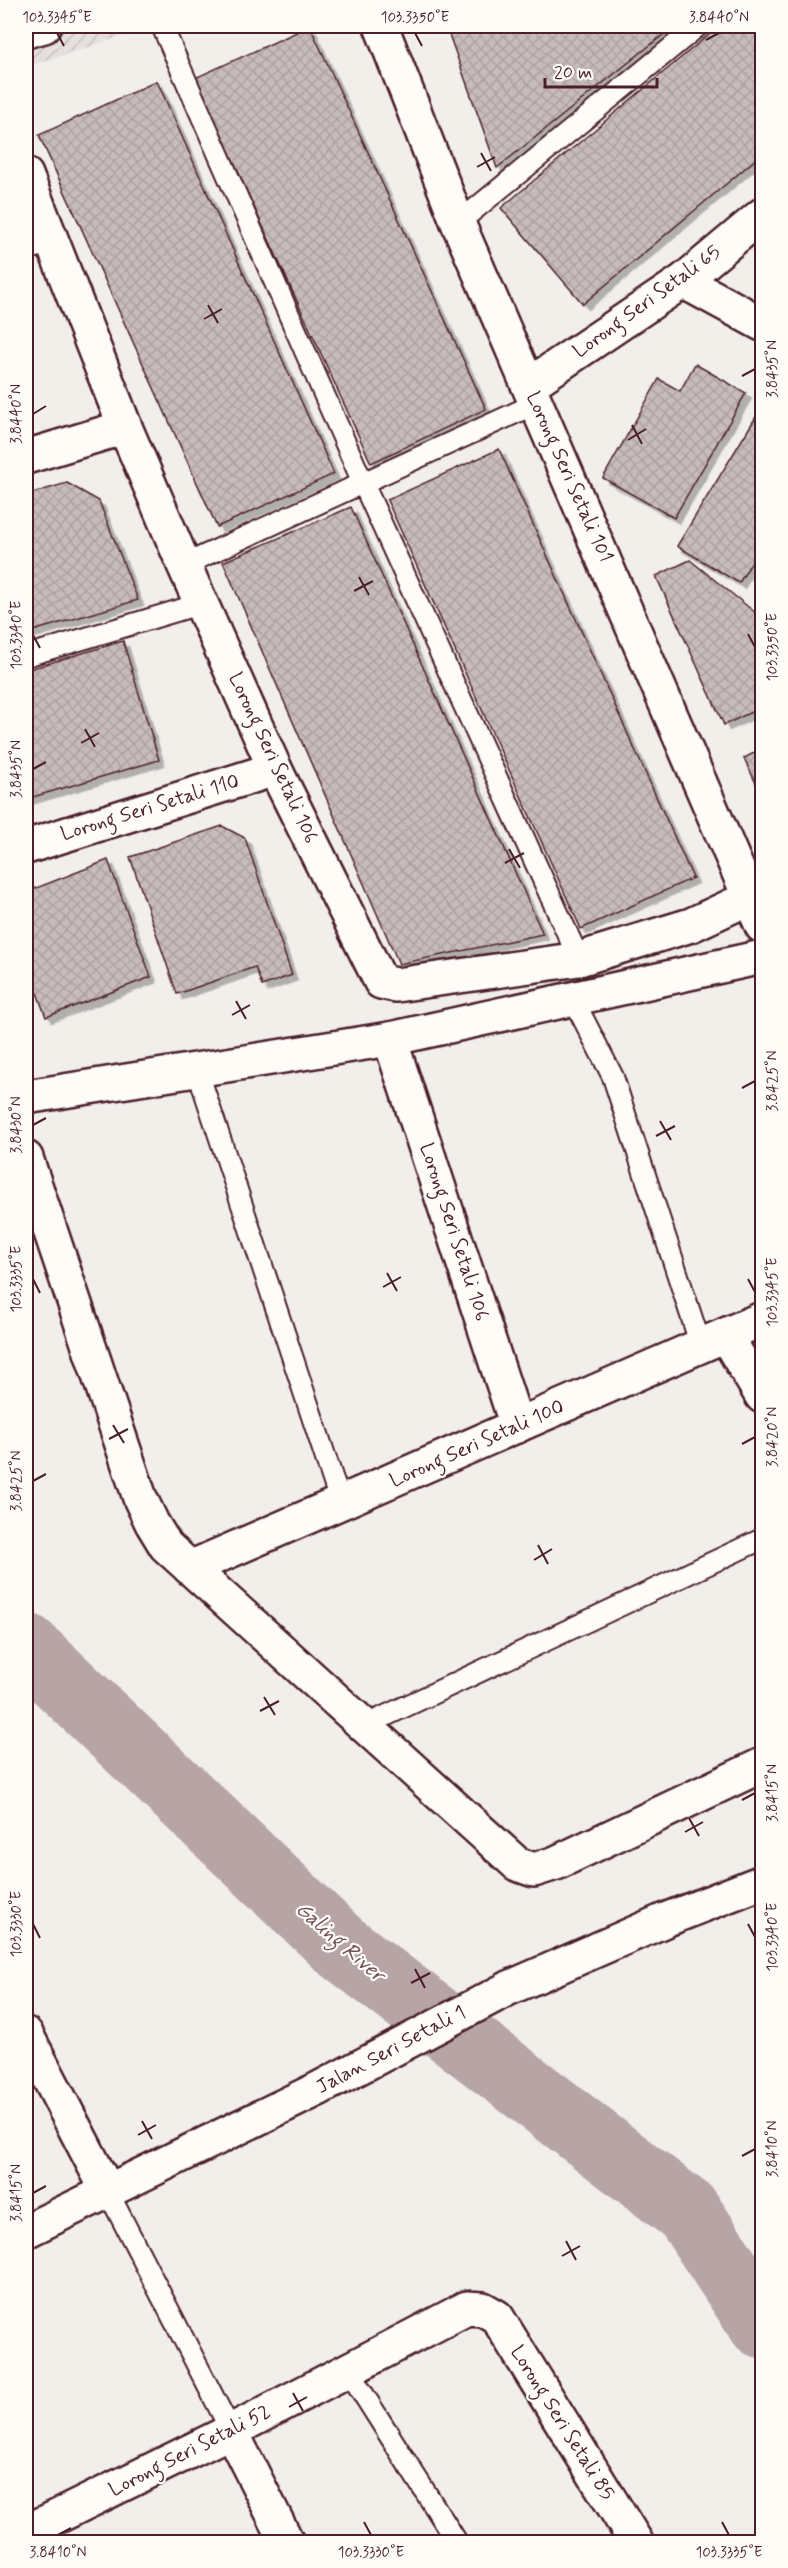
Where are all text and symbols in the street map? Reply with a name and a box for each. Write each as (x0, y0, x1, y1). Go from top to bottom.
text: 103.3345°E (22, 8, 92, 28)
text: 103.3350°E (381, 8, 450, 28)
text: 3.8440°N (689, 8, 749, 28)
scale bar (545, 51, 658, 89)
text: 20 m (554, 61, 592, 85)
street label: Lorong Seri Setali 65 (568, 239, 728, 366)
text: 3.8435°N (763, 340, 783, 398)
text: 3.8440°N (7, 384, 27, 444)
street label: Lorong Seri Setali 101 (517, 387, 619, 567)
text: 103.3340°E (7, 600, 27, 670)
text: 103.3350°E (763, 612, 783, 681)
street label: Lorong Seri Setali 106 (220, 668, 324, 849)
text: 3.8435°N (7, 740, 27, 798)
street label: Lorong Seri Setali 110 (57, 768, 243, 850)
text: 3.8425°N (763, 1051, 783, 1111)
text: 3.8430°N (7, 1096, 27, 1154)
street label: Lorong Seri Setali 106 (411, 1140, 496, 1325)
text: 103.3335°E (7, 1245, 27, 1313)
text: 103.3345°E (763, 1257, 783, 1327)
street label: Lorong Seri Setali 100 (386, 1393, 569, 1496)
text: 3.8420°N (763, 1407, 783, 1467)
text: 3.8425°N (7, 1451, 27, 1511)
text: 3.8415°N (763, 1764, 783, 1822)
text: 103.3330°E (7, 1891, 27, 1957)
water label: Galing River (288, 1896, 393, 1992)
text: 103.3340°E (763, 1902, 783, 1972)
street label: Jalan Seri Setali 1 (311, 1999, 471, 2101)
text: 3.8410°N (763, 2120, 783, 2178)
text: 3.8415°N (7, 2164, 27, 2222)
street label: Lorong Seri Setali 85 (502, 2340, 621, 2507)
street label: Lorong Seri Setali 52 (104, 2398, 276, 2505)
text: 3.8410°N (29, 2543, 87, 2563)
text: 103.3330°E (338, 2543, 404, 2563)
text: 103.3335°E (695, 2543, 763, 2563)

